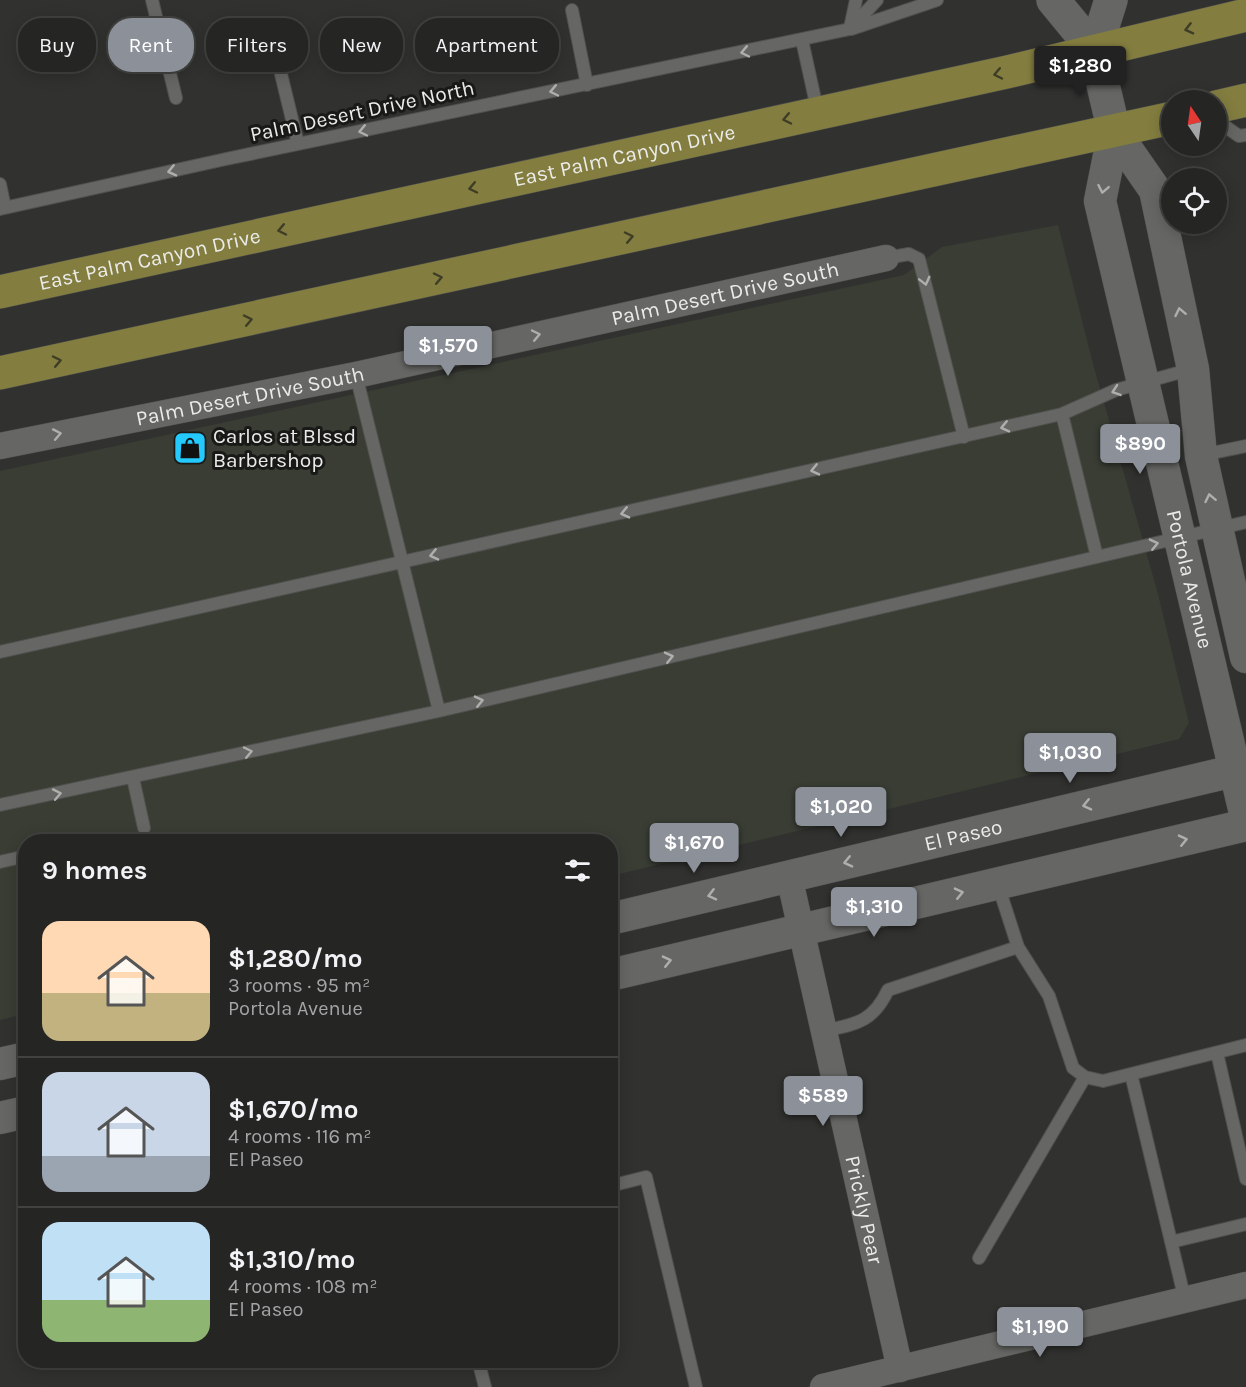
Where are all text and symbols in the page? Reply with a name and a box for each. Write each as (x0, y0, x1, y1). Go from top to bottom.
chip: Buy (18, 18, 96, 72)
chip: Rent (108, 18, 194, 72)
chip: Filters (206, 18, 308, 72)
chip: New (320, 18, 403, 72)
chip: Apartment (415, 18, 559, 72)
one-way arrow (1184, 21, 1194, 34)
one-way arrow (740, 45, 750, 58)
pin: $1,280 (1031, 46, 1129, 97)
text: $1,280 (1048, 54, 1112, 77)
one-way arrow (993, 66, 1003, 79)
street label: Palm Desert Drive North (248, 75, 476, 147)
one-way arrow (549, 84, 559, 97)
north arrow (1161, 90, 1227, 156)
map controls (1161, 90, 1227, 234)
one-way arrow (782, 112, 792, 125)
street label: East Palm Canyon Drive (511, 120, 737, 191)
one-way arrow (358, 124, 368, 137)
one-way arrow (167, 164, 177, 177)
button: locate (1161, 168, 1227, 234)
one-way arrow (468, 181, 478, 194)
one-way arrow (1097, 183, 1110, 193)
one-way arrow (278, 222, 288, 235)
street label: East Palm Canyon Drive (36, 223, 263, 295)
one-way arrow (624, 231, 634, 244)
street label: Palm Desert Drive South (609, 257, 841, 330)
one-way arrow (433, 273, 443, 286)
one-way arrow (918, 276, 931, 286)
one-way arrow (1175, 307, 1188, 317)
one-way arrow (243, 314, 253, 327)
pin: $1,570 (399, 326, 497, 377)
one-way arrow (531, 329, 541, 342)
text: $1,570 (418, 334, 478, 357)
one-way arrow (52, 355, 62, 368)
street label: Palm Desert Drive South (134, 362, 367, 431)
one-way arrow (1111, 383, 1122, 396)
one-way arrow (1000, 420, 1010, 433)
place label: Carlos at Blssd Barbershop (213, 424, 356, 472)
pin: $890 (1104, 424, 1176, 475)
one-way arrow (52, 428, 62, 441)
shop icon: Carlos at Blssd Barbershop (172, 430, 208, 466)
text: $890 (1114, 432, 1166, 455)
one-way arrow (810, 463, 820, 476)
one-way arrow (1205, 494, 1218, 504)
one-way arrow (620, 506, 630, 519)
street label: Portola Avenue (1162, 507, 1218, 651)
one-way arrow (1149, 538, 1159, 551)
one-way arrow (430, 548, 440, 561)
one-way arrow (664, 651, 674, 664)
one-way arrow (474, 696, 484, 709)
pin: $1,030 (1021, 733, 1119, 784)
text: $1,030 (1038, 741, 1102, 764)
one-way arrow (243, 746, 253, 759)
pin: $1,020 (792, 787, 890, 838)
one-way arrow (52, 788, 62, 801)
text: $1,020 (809, 795, 873, 818)
one-way arrow (1082, 798, 1092, 811)
street label: El Paseo (922, 814, 1004, 856)
pin: $1,670 (645, 823, 743, 874)
text: $1,670 (664, 831, 724, 854)
one-way arrow (1177, 835, 1187, 848)
icon: filters (561, 854, 594, 887)
text: 9 homes (42, 855, 148, 886)
one-way arrow (843, 855, 853, 868)
one-way arrow (707, 887, 717, 900)
pin: $1,310 (825, 887, 923, 938)
one-way arrow (954, 887, 964, 900)
text: $1,310 (845, 895, 903, 918)
text: $1,280/mo (228, 943, 362, 974)
icon: home (90, 945, 162, 1017)
one-way arrow (662, 956, 672, 969)
text: 3 rooms · 95 m² (228, 974, 370, 997)
text: Portola Avenue (228, 997, 363, 1020)
pin: $589 (787, 1076, 859, 1127)
text: $589 (798, 1084, 848, 1107)
text: $1,670/mo (228, 1094, 359, 1125)
icon: home (90, 1096, 162, 1168)
text: 4 rooms · 116 m² (228, 1125, 371, 1148)
text: El Paseo (228, 1148, 303, 1171)
street label: Prickly Pear (840, 1153, 888, 1267)
text: $1,310/mo (228, 1244, 355, 1275)
icon: home (90, 1246, 162, 1318)
text: 4 rooms · 108 m² (228, 1275, 378, 1298)
text: El Paseo (228, 1298, 303, 1321)
pin: $1,190 (991, 1307, 1089, 1358)
text: $1,190 (1011, 1315, 1069, 1338)

